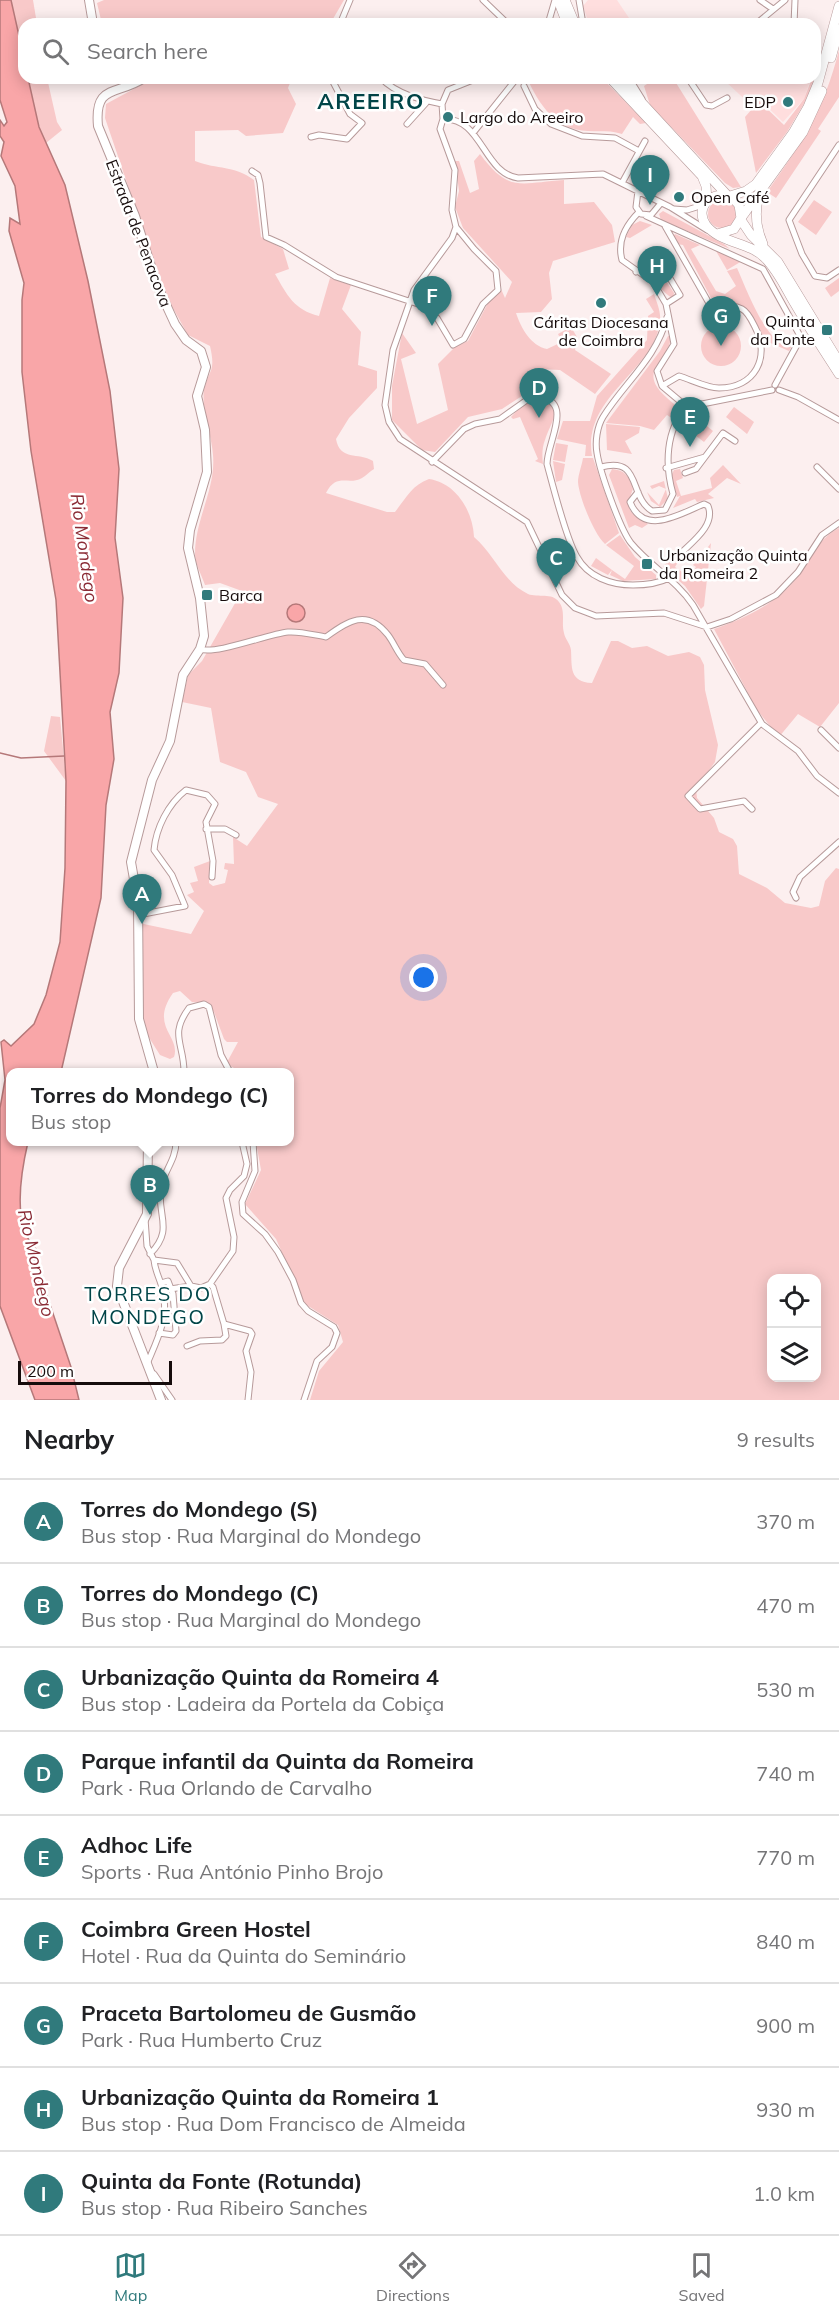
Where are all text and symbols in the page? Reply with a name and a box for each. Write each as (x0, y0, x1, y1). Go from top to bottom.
search box (18, 18, 821, 84)
icon: search (39, 35, 72, 68)
text: Search here (87, 37, 208, 65)
district label: AREEIRO (317, 87, 425, 115)
place label: EDP (744, 92, 776, 112)
marker: EDP (781, 95, 795, 109)
place label: Largo do Areeiro (460, 107, 583, 127)
marker: Largo do Areeiro (441, 110, 455, 124)
street label: Estrada de Penacova (102, 156, 176, 310)
pin: I (630, 156, 670, 205)
place label: Open Café (691, 187, 769, 207)
marker: Open Café (672, 190, 686, 204)
pin: H (638, 246, 676, 296)
pin: F (412, 276, 452, 326)
marker: Cáritas Diocesana de Coimbra (594, 296, 608, 310)
pin: G (702, 296, 740, 346)
place label: Quinta da Fonte (750, 311, 815, 349)
place label: Cáritas Diocesana de Coimbra (533, 312, 669, 350)
marker: Quinta da Fonte (820, 323, 834, 337)
pin: D (520, 368, 558, 418)
pin: E (670, 398, 710, 447)
water label: Rio Mondego (65, 492, 104, 604)
pin: C (536, 538, 576, 588)
place label: Urbanização Quinta da Romeira 2 (659, 545, 808, 583)
marker: Urbanização Quinta da Romeira 2 (640, 557, 654, 571)
place label: Barca (219, 585, 263, 605)
marker: Barca (200, 588, 214, 602)
pin: A (122, 874, 162, 924)
your location (409, 963, 438, 992)
popup (6, 1068, 294, 1146)
text: Torres do Mondego (C) (31, 1081, 269, 1109)
text: Bus stop (31, 1109, 111, 1134)
pin: B (130, 1166, 170, 1215)
water label: Rio Mondego (13, 1207, 60, 1319)
map controls (767, 1274, 821, 1382)
button: locate (767, 1274, 821, 1328)
district label: TORRES DO MONDEGO (84, 1281, 212, 1329)
button: layers (767, 1328, 821, 1382)
scale bar (18, 1358, 172, 1386)
text: 200 m (27, 1361, 74, 1381)
text: Nearby (24, 1423, 114, 1456)
text: 9 results (737, 1427, 815, 1452)
text: Torres do Mondego (S) (81, 1495, 319, 1523)
text: A (36, 1509, 51, 1534)
text: 370 m (756, 1509, 815, 1534)
text: Bus stop · Rua Marginal do Mondego (81, 1523, 421, 1548)
text: Torres do Mondego (C) (81, 1579, 319, 1607)
text: B (37, 1593, 50, 1618)
text: 470 m (756, 1593, 815, 1618)
text: Bus stop · Rua Marginal do Mondego (81, 1607, 421, 1632)
text: Urbanização Quinta da Romeira 4 (81, 1663, 439, 1691)
text: C (37, 1677, 50, 1702)
text: 530 m (756, 1677, 815, 1702)
text: Bus stop · Ladeira da Portela da Cobiça (81, 1691, 444, 1716)
text: Parque infantil da Quinta da Romeira (81, 1747, 474, 1775)
text: D (36, 1761, 51, 1786)
text: 740 m (756, 1761, 815, 1786)
text: Park · Rua Orlando de Carvalho (81, 1775, 372, 1800)
text: Adhoc Life (81, 1831, 192, 1859)
text: E (38, 1845, 49, 1870)
text: 770 m (756, 1845, 815, 1870)
text: Sports · Rua António Pinho Brojo (81, 1859, 383, 1884)
text: Coimbra Green Hostel (81, 1915, 311, 1943)
text: F (38, 1929, 49, 1954)
text: 840 m (756, 1929, 815, 1954)
text: Hotel · Rua da Quinta do Seminário (81, 1943, 406, 1968)
text: Praceta Bartolomeu de Gusmão (81, 1999, 416, 2027)
text: G (36, 2013, 51, 2038)
text: 900 m (756, 2013, 815, 2038)
text: Park · Rua Humberto Cruz (81, 2027, 322, 2052)
text: Urbanização Quinta da Romeira 1 (81, 2083, 439, 2111)
text: H (36, 2097, 51, 2122)
text: 930 m (756, 2097, 815, 2122)
text: Bus stop · Rua Dom Francisco de Almeida (81, 2111, 466, 2136)
text: Quinta da Fonte (Rotunda) (81, 2167, 362, 2195)
text: I (41, 2181, 46, 2206)
text: 1.0 km (753, 2181, 815, 2206)
text: Bus stop · Rua Ribeiro Sanches (81, 2195, 368, 2220)
tab: Map (114, 2249, 147, 2305)
tab: Directions (376, 2249, 450, 2305)
tab: Saved (679, 2249, 725, 2305)

